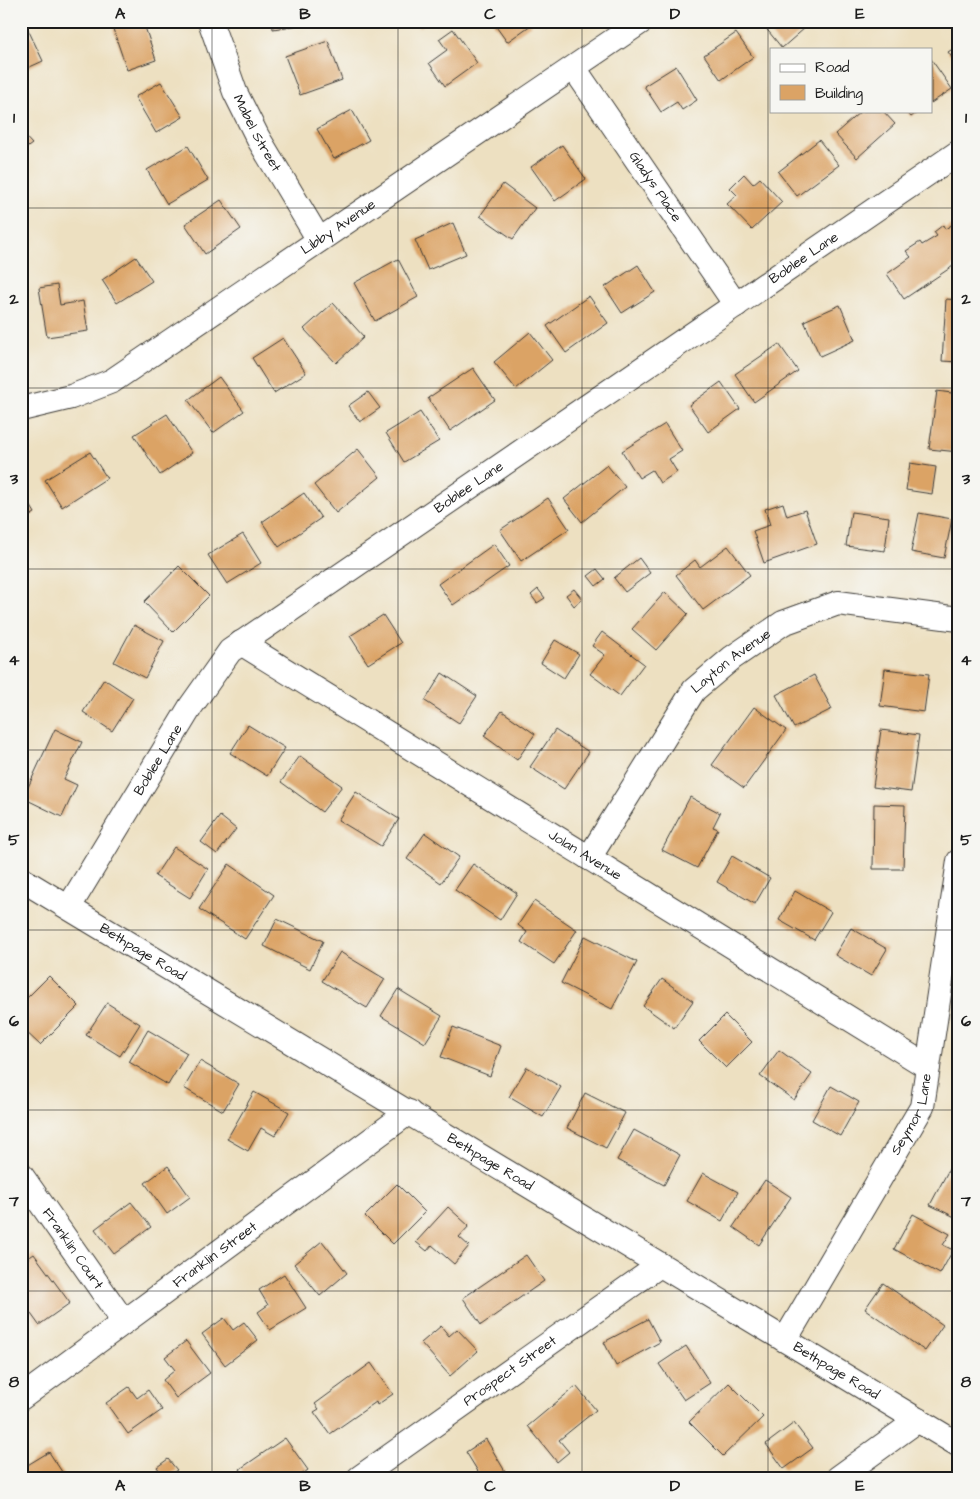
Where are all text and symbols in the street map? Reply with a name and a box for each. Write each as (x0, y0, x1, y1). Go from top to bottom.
text: A (115, 3, 126, 25)
text: B (299, 3, 311, 25)
text: C (484, 3, 496, 25)
text: D (670, 3, 681, 25)
text: E (855, 3, 865, 25)
legend (770, 48, 932, 112)
text: Road (815, 57, 850, 78)
text: Building (815, 83, 863, 105)
street label: Mabel Street (228, 91, 286, 176)
text: 1 (13, 107, 16, 129)
text: 1 (965, 107, 968, 129)
street label: Gladys Place (624, 148, 687, 226)
street label: Libby Avenue (297, 195, 380, 260)
street label: Boblee Lane (765, 227, 843, 289)
text: 2 (8, 288, 19, 310)
text: 2 (960, 288, 971, 310)
street label: Boblee Lane (430, 456, 508, 518)
text: 3 (9, 468, 19, 490)
text: 3 (961, 468, 971, 490)
street label: Layton Avenue (687, 624, 775, 698)
text: 4 (9, 649, 20, 671)
text: 4 (961, 649, 972, 671)
street label: Boblee Lane (129, 720, 188, 799)
street label: Jolan Avenue (544, 825, 626, 886)
text: 5 (8, 829, 20, 851)
text: 5 (960, 829, 972, 851)
street label: Bethpage Road (96, 919, 190, 986)
text: 6 (9, 1010, 19, 1032)
text: 6 (961, 1010, 971, 1032)
street label: Seymor Lane (886, 1072, 937, 1159)
street label: Bethpage Road (443, 1128, 537, 1196)
text: 7 (8, 1190, 19, 1212)
text: 7 (960, 1190, 971, 1212)
street label: Franklin Court (37, 1204, 108, 1294)
street label: Franklin Street (169, 1217, 262, 1293)
street label: Prospect Street (459, 1331, 561, 1411)
street label: Bethpage Road (789, 1337, 883, 1405)
text: 8 (9, 1371, 20, 1393)
text: 8 (961, 1371, 972, 1393)
text: A (115, 1475, 126, 1497)
text: B (299, 1475, 311, 1497)
text: C (484, 1475, 496, 1497)
text: D (670, 1475, 681, 1497)
text: E (855, 1475, 865, 1497)

